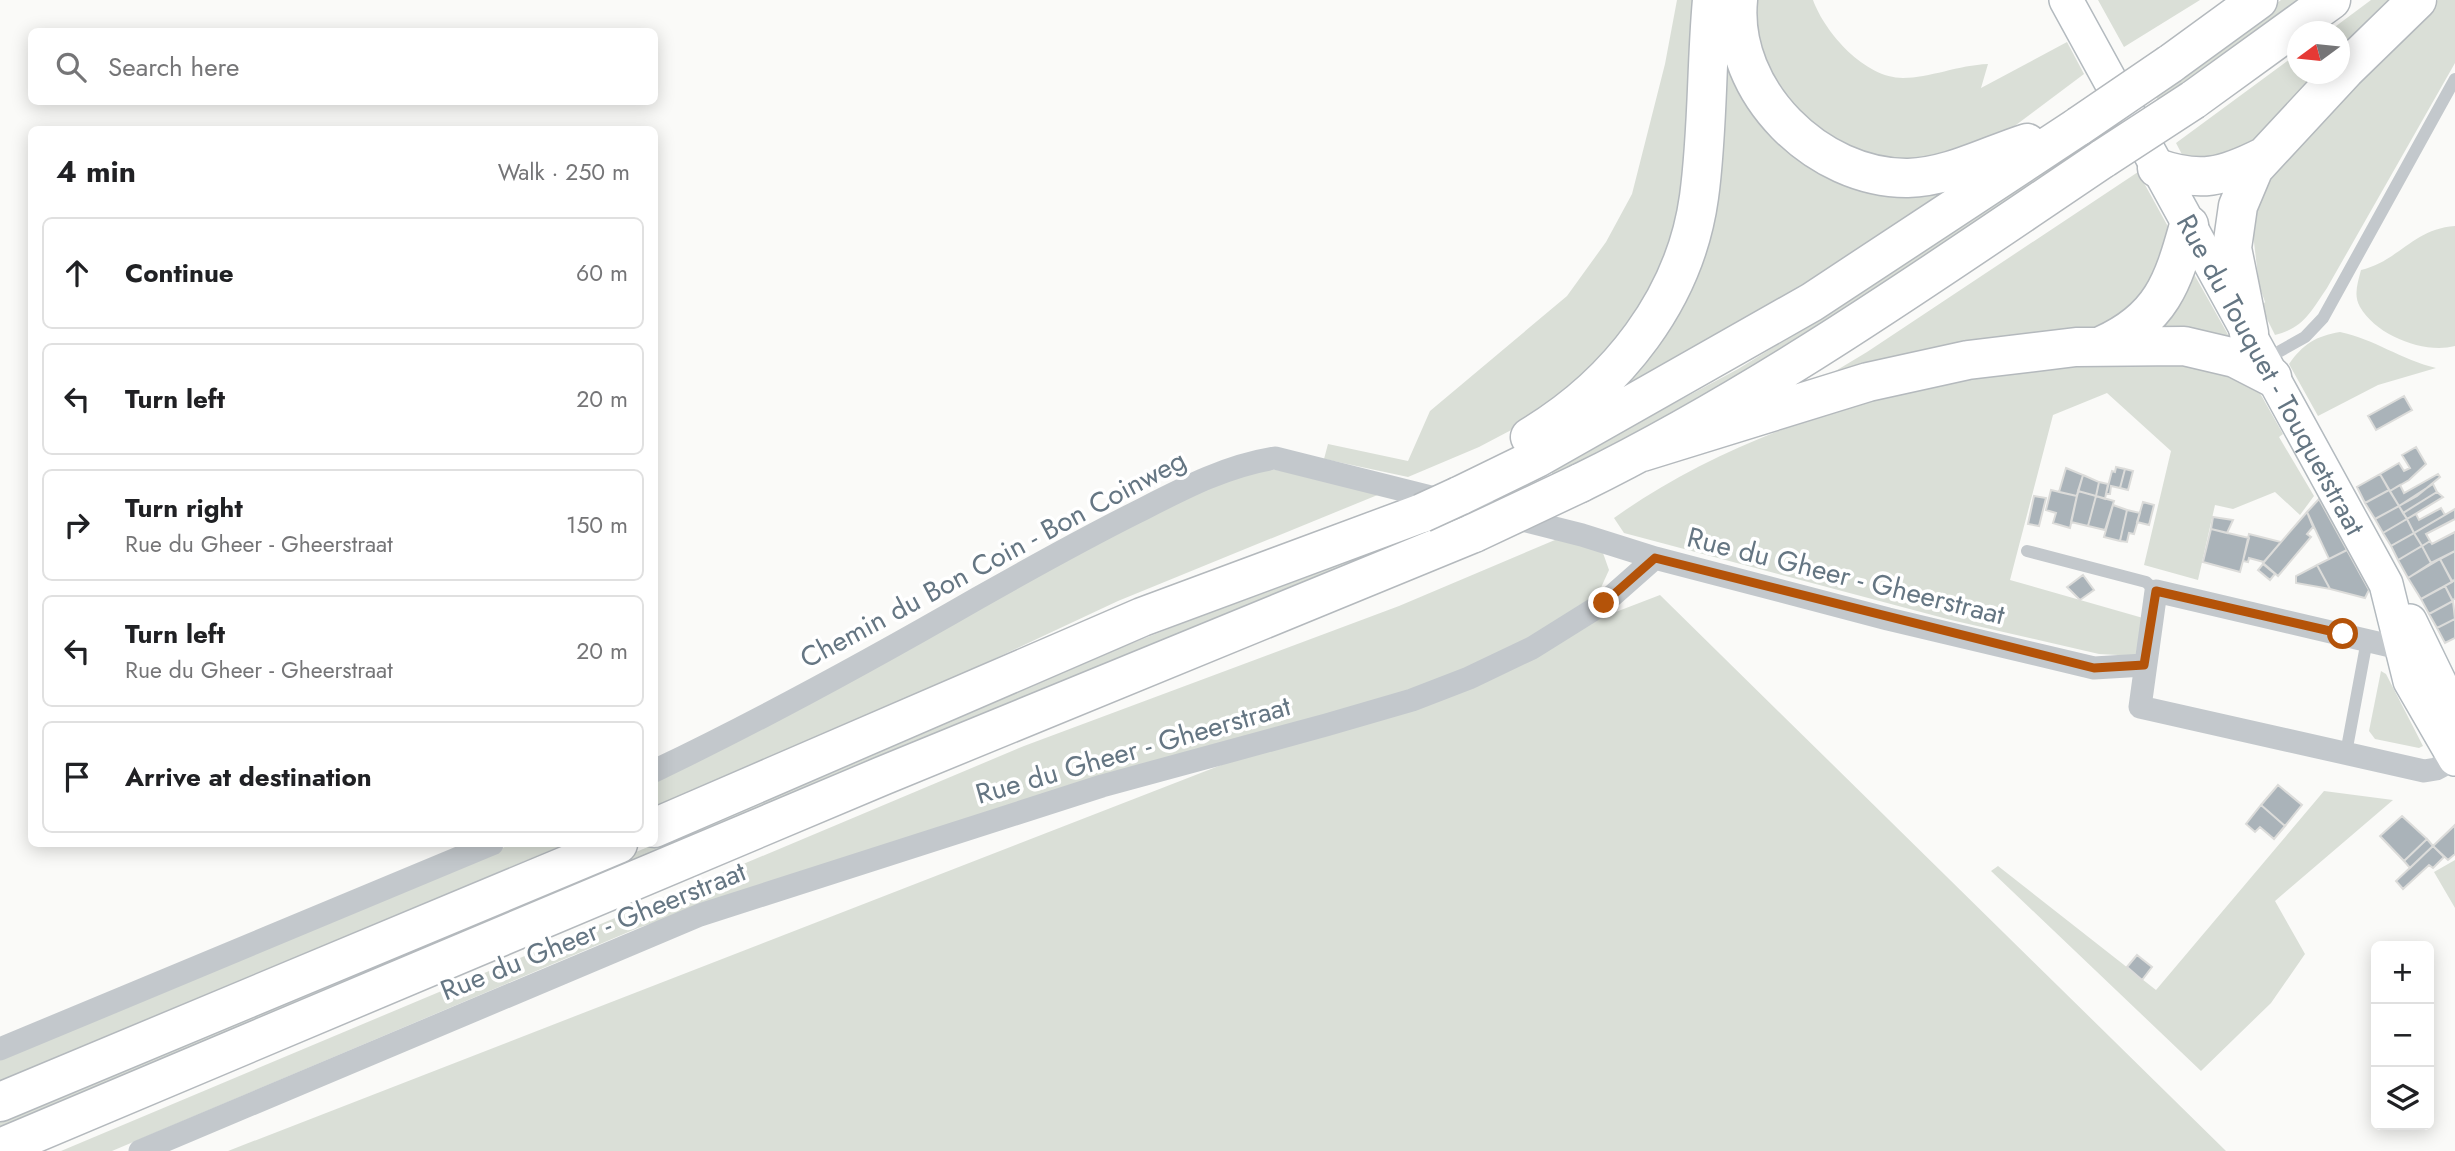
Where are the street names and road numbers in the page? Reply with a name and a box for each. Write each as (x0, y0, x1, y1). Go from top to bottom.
street label: Rue du Touquet - Touquetstraat (2167, 207, 2376, 543)
street label: Chemin du Bon Coin - Bon Coinweg (793, 439, 1193, 679)
street label: Rue du Gheer - Gheerstraat (1683, 517, 2009, 635)
street label: Rue du Gheer - Gheerstraat (971, 685, 1296, 815)
street label: Rue du Gheer - Gheerstraat (434, 851, 752, 1011)

